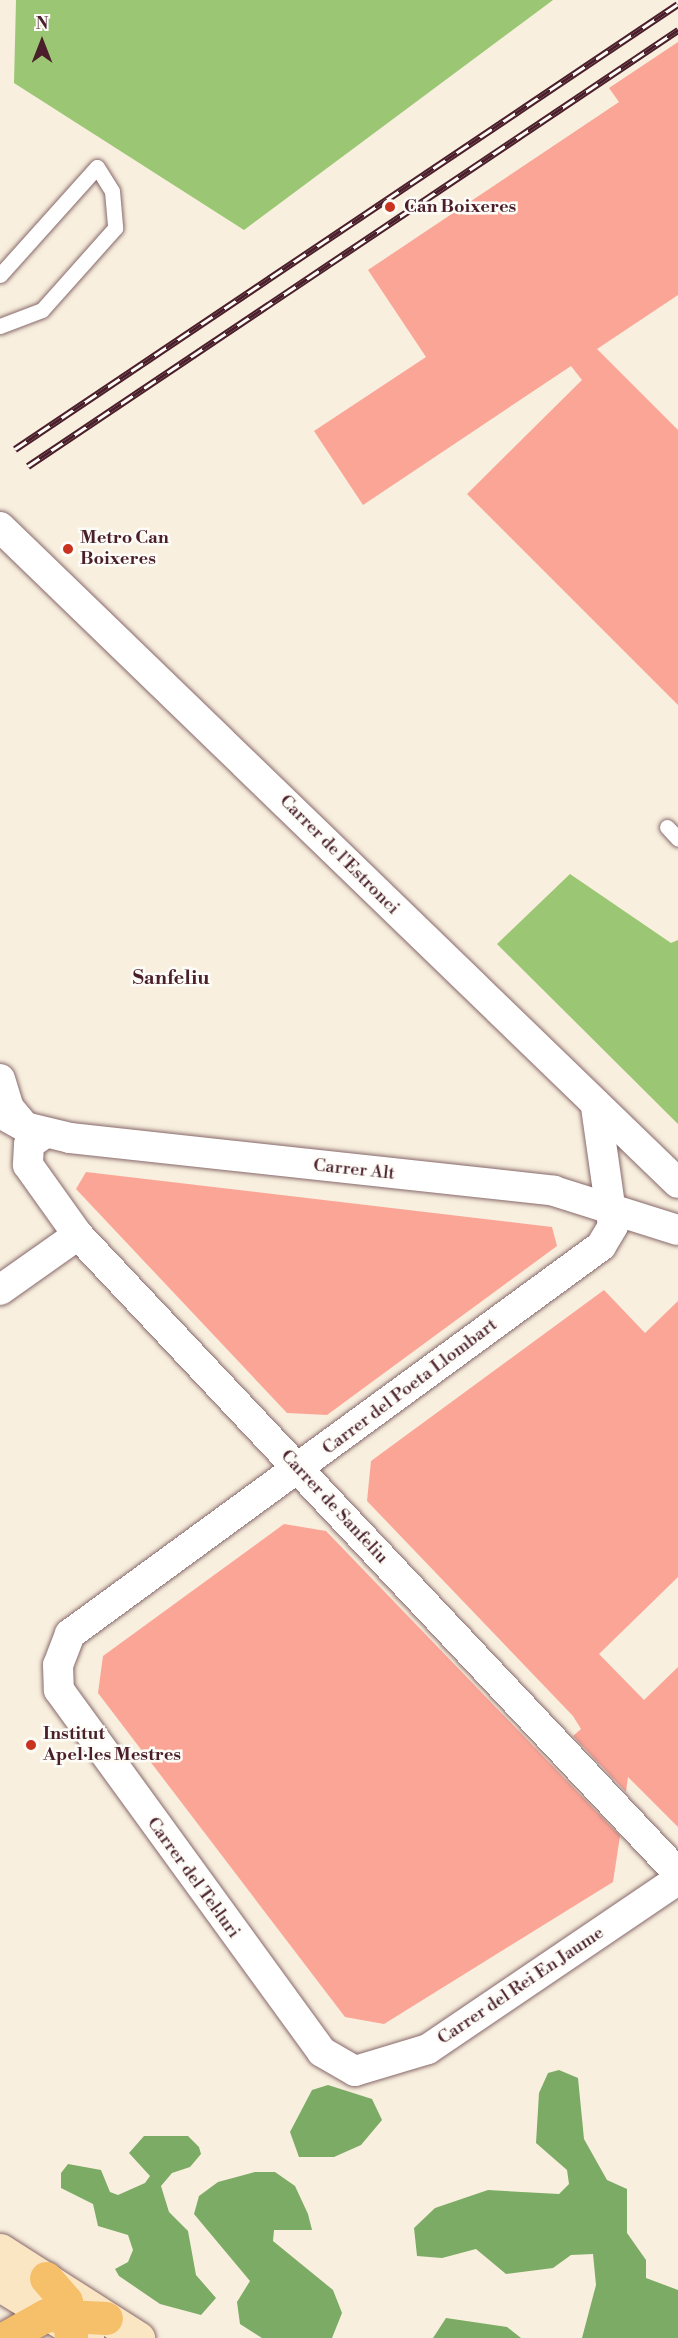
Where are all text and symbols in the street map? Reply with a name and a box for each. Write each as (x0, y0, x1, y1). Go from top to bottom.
north arrow (12, 12, 72, 72)
text: N (36, 14, 48, 34)
place label: Can Boixeres (404, 196, 516, 218)
marker: Can Boixeres (381, 198, 399, 216)
place label: Metro Can Boixeres (80, 528, 169, 570)
marker: Metro Can Boixeres (61, 542, 75, 556)
street label: Carrer de l'Estronci (275, 791, 403, 919)
district label: Sanfeliu (132, 966, 210, 990)
street label: Carrer Alt (312, 1155, 396, 1185)
street label: Carrer del Poeta Llombart (318, 1314, 502, 1460)
street label: Carrer de Sanfeliu (276, 1446, 392, 1568)
place label: Institut Apel·les Mestres (43, 1724, 181, 1766)
marker: Institut Apel·les Mestres (24, 1738, 38, 1752)
street label: Carrer del Tel·luri (142, 1813, 244, 1943)
street label: Carrer del Rei En Jaume (434, 1922, 608, 2050)

